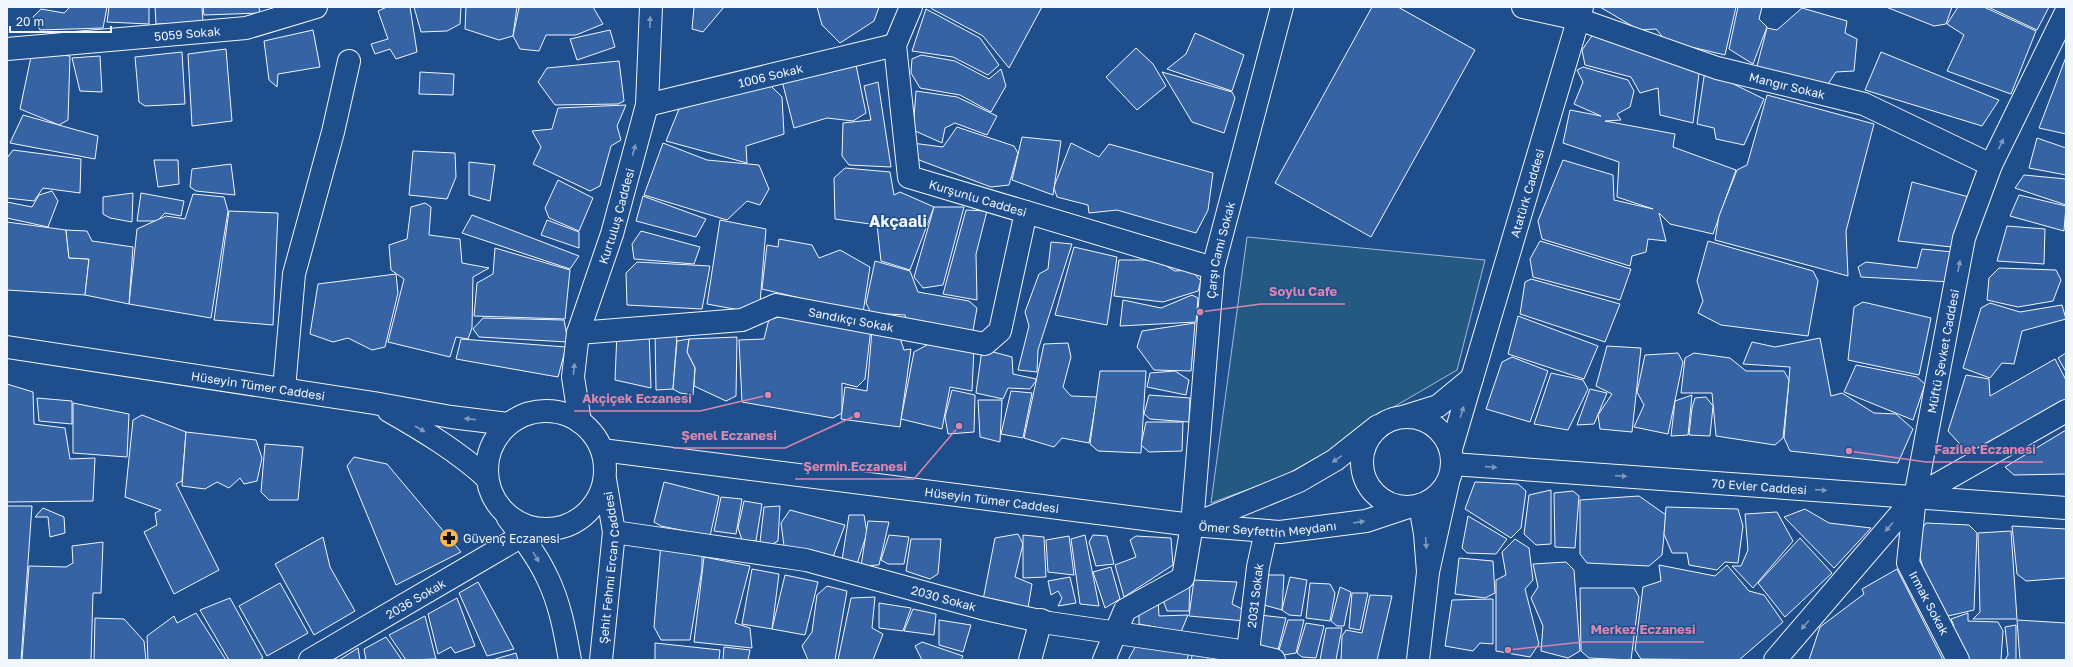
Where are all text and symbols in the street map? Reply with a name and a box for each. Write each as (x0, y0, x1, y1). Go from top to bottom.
scale bar (10, 8, 111, 34)
text: 20 m (16, 14, 44, 29)
one-way arrow (647, 16, 654, 28)
street label: 5059 Sokak (153, 23, 221, 44)
street label: 1006 Sokak (737, 60, 805, 90)
street label: Mangır Sokak (1748, 69, 1827, 102)
one-way arrow (1998, 138, 2004, 150)
one-way arrow (632, 144, 638, 156)
street label: Atatürk Caddesi (1507, 147, 1547, 239)
street label: Kurtuluş Caddesi (595, 166, 637, 266)
street label: Kurşunlu Caddesi (927, 176, 1029, 219)
street label: Çarşı Cami Sokak (1203, 200, 1238, 299)
district label: Akçaali (869, 211, 927, 231)
one-way arrow (1956, 260, 1962, 272)
callout: Soylu Cafe (1261, 279, 1345, 304)
text: Soylu Cafe (1269, 283, 1338, 299)
street label: Müftü Şevket Caddesi (1924, 288, 1962, 414)
street label: Sandıkçı Sokak (807, 304, 895, 334)
one-way arrow (571, 363, 577, 375)
street label: Hüseyin Tümer Caddesi (190, 368, 326, 403)
callout: Akçiçek Eczanesi (574, 386, 700, 411)
text: Akçiçek Eczanesi (582, 390, 692, 406)
one-way arrow (1459, 406, 1465, 418)
one-way arrow (464, 416, 476, 422)
callout: Şenel Eczanesi (673, 423, 785, 448)
one-way arrow (414, 425, 426, 432)
text: Şenel Eczanesi (681, 427, 777, 443)
callout: Fazilet Eczanesi (1926, 437, 2043, 462)
text: Fazilet Eczanesi (1934, 441, 2036, 457)
callout: Şermin Eczanesi (795, 454, 914, 479)
one-way arrow (1331, 454, 1342, 463)
text: Şermin Eczanesi (803, 458, 907, 474)
one-way arrow (1485, 463, 1497, 470)
one-way arrow (1615, 472, 1627, 479)
street label: 70 Evler Caddesi (1711, 475, 1807, 497)
street label: Hüseyin Tümer Caddesi (924, 484, 1060, 516)
one-way arrow (1815, 487, 1827, 494)
street label: Şehit Fehmi Ercan Caddesi (595, 490, 622, 644)
street label: Ömer Seyfettin Meydanı (1198, 517, 1337, 540)
one-way arrow (1352, 519, 1365, 525)
one-way arrow (1885, 521, 1894, 532)
pharmacy icon: Güvenç Eczanesi (438, 527, 460, 549)
place label: Güvenç Eczanesi (463, 531, 560, 546)
one-way arrow (1422, 537, 1429, 549)
one-way arrow (532, 551, 539, 563)
street label: 2031 Sokak (1243, 561, 1266, 629)
street label: Irmak Sokak (1906, 568, 1952, 638)
street label: 2036 Sokak (383, 575, 448, 622)
street label: 2030 Sokak (910, 582, 978, 614)
callout: Merkez Eczanesi (1583, 617, 1704, 642)
text: Merkez Eczanesi (1590, 621, 1696, 637)
one-way arrow (1801, 621, 1810, 630)

